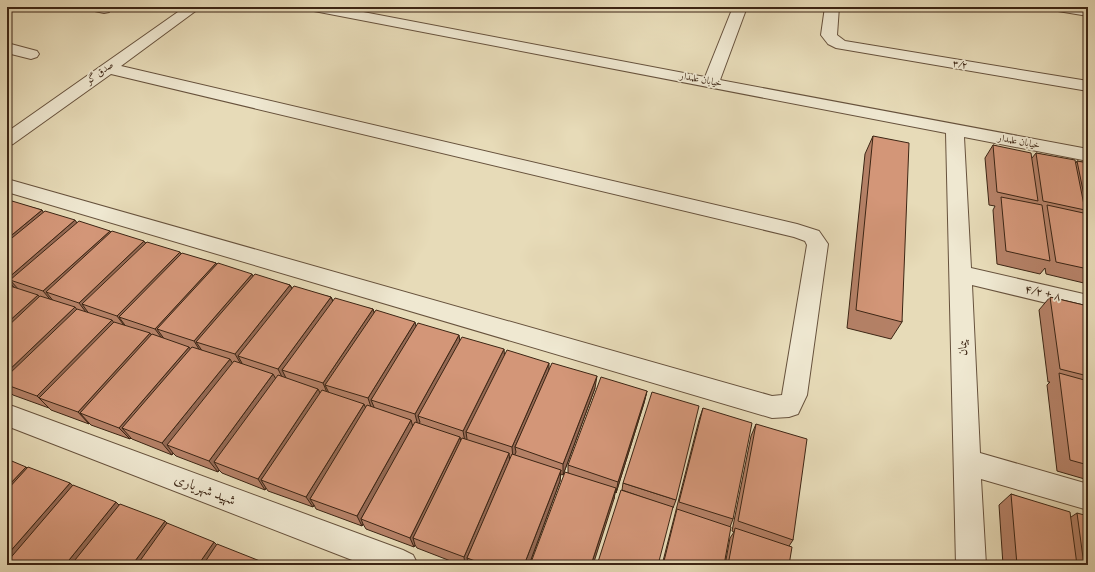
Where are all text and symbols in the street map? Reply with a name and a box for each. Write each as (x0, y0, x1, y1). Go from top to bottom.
street label: ۳/۲ (952, 57, 968, 73)
street label: صدق گو (83, 59, 116, 88)
street label: خیابان علمدار (678, 69, 723, 90)
street label: خیابان علمدار (996, 131, 1041, 152)
street label: ۴/۲ + ۸ (1023, 282, 1063, 304)
street label: پیمان (955, 339, 971, 356)
street label: شهید شهریاری (172, 470, 238, 510)

